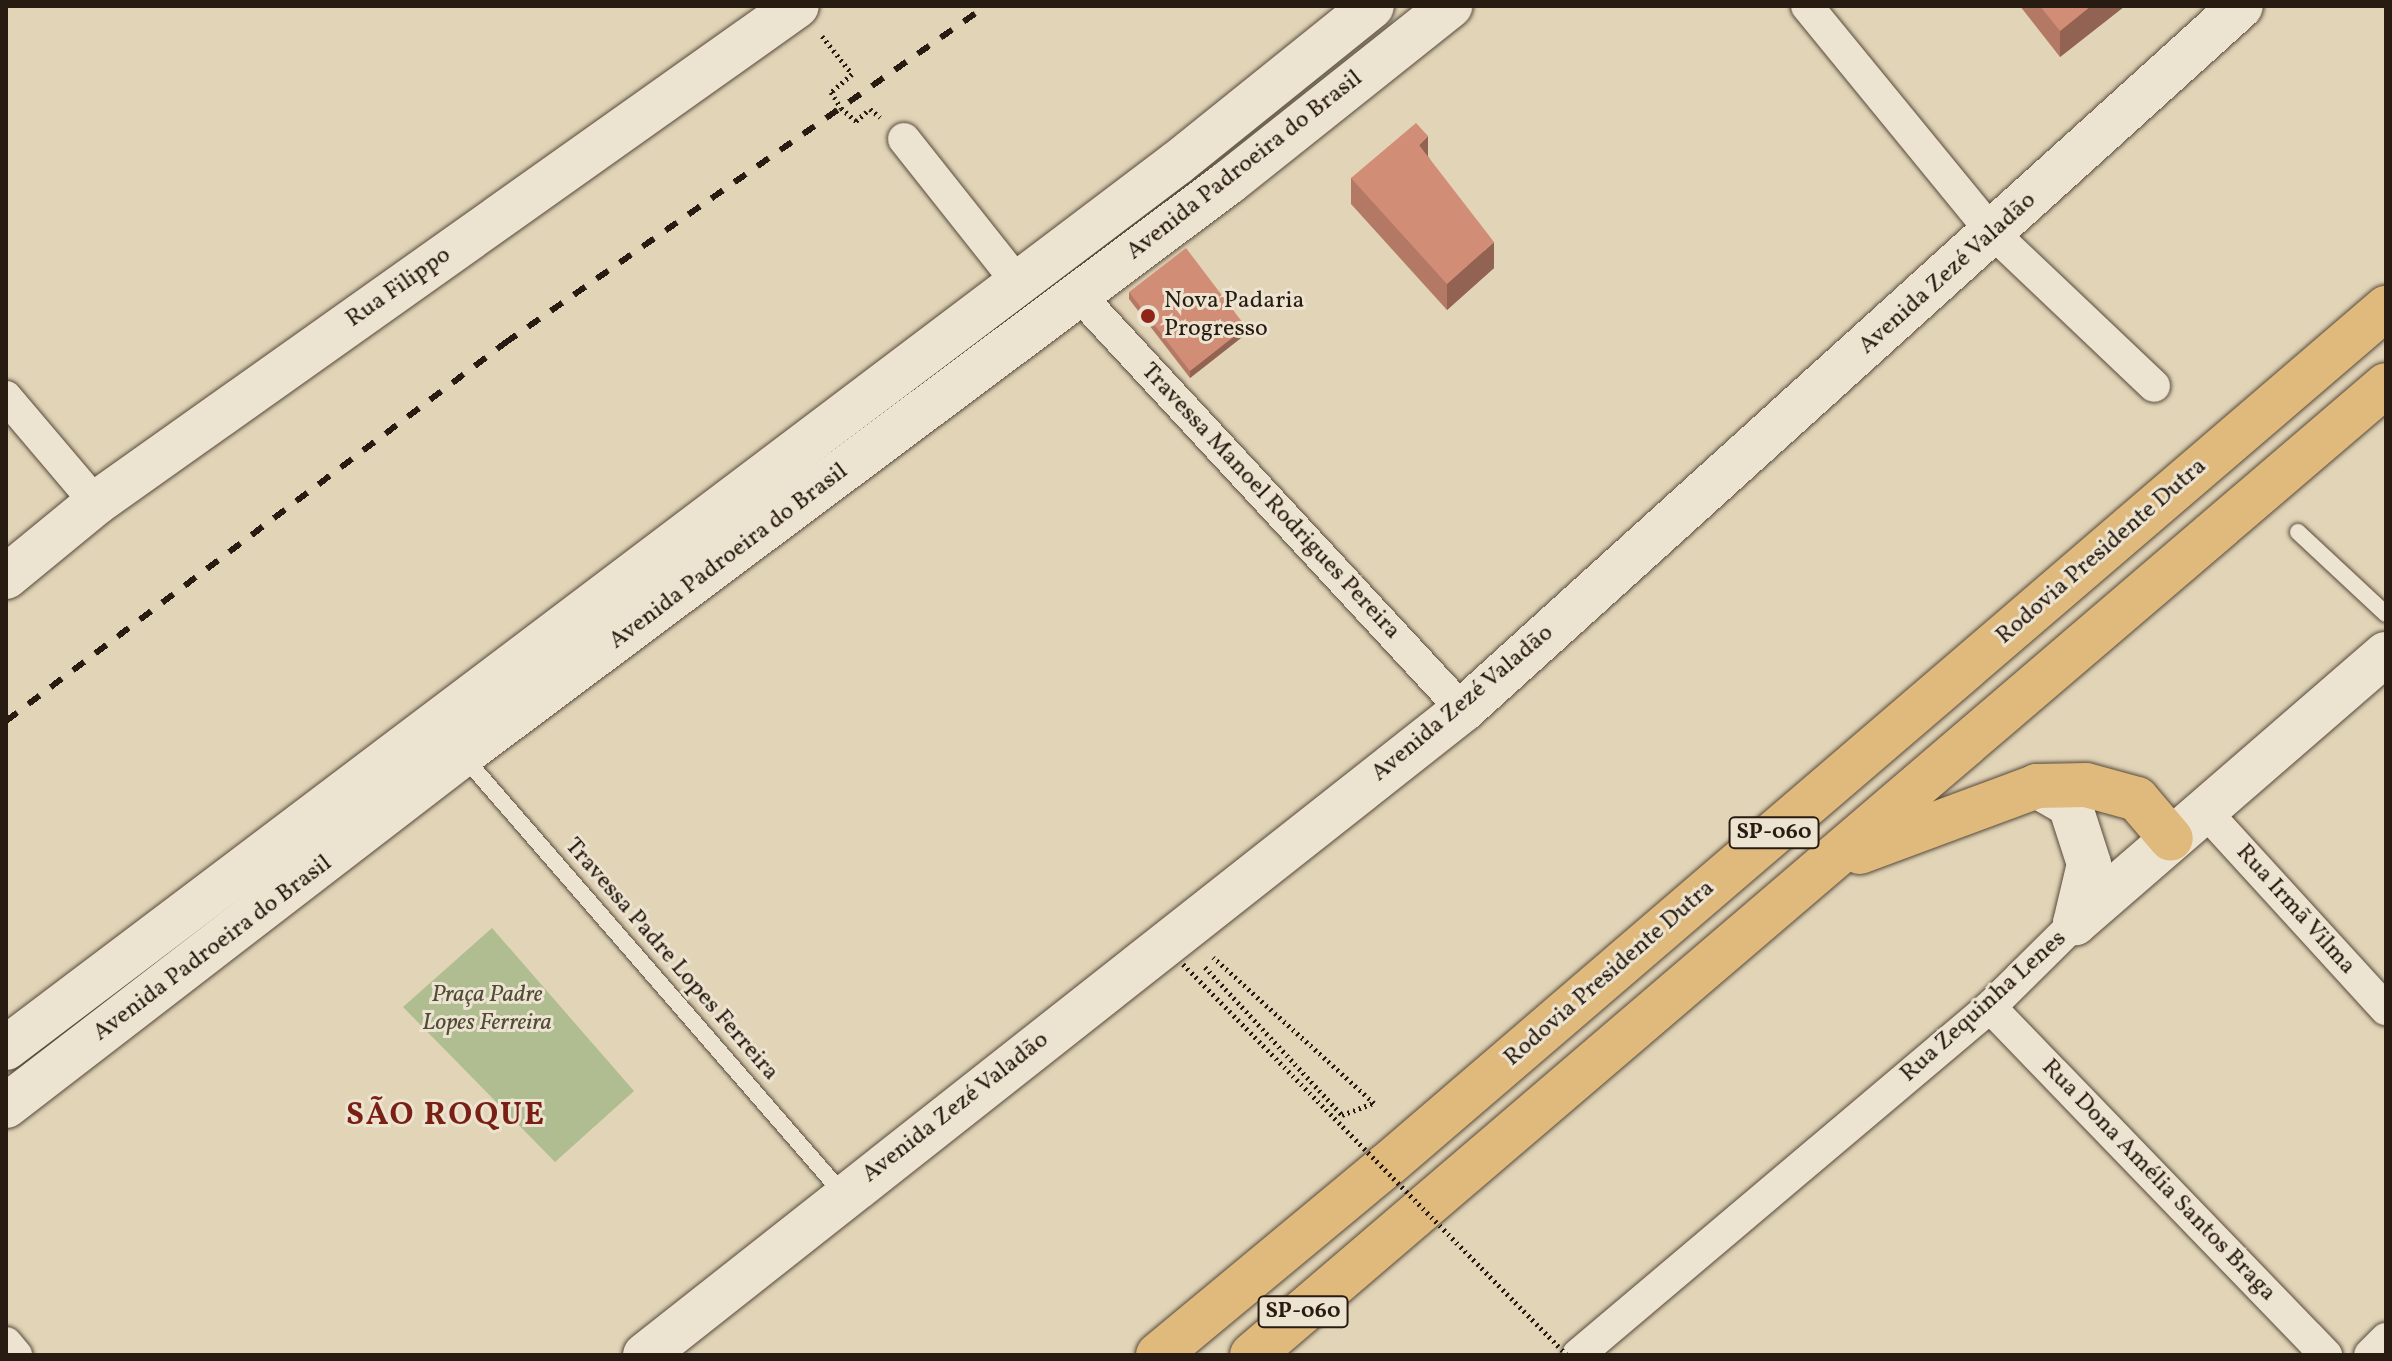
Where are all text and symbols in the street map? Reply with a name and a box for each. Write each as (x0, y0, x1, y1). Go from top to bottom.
street label: Avenida Padroeira do Brasil (1121, 65, 1369, 267)
street label: Avenida Zezé Valadão (1853, 187, 2043, 361)
street label: Rua Filippo (341, 241, 457, 335)
place label: Nova Padaria Progresso (1164, 288, 1304, 344)
marker: Nova Padaria Progresso (1139, 307, 1157, 325)
street label: Travessa Manoel Rodrigues Pereira (1134, 358, 1406, 646)
street label: Rodovia Presidente Dutra (1991, 453, 2213, 651)
street label: Avenida Padroeira do Brasil (604, 458, 854, 656)
street label: Avenida Zezé Valadão (1366, 619, 1560, 789)
road number: SP-060 (1728, 815, 1820, 851)
street label: Travessa Padre Lopes Ferreira (558, 833, 784, 1087)
street label: Rua Irmã Vilma (2229, 839, 2361, 981)
street label: Avenida Padroeira do Brasil (88, 850, 338, 1048)
street label: Rodovia Presidente Dutra (1499, 875, 1721, 1073)
street label: Rua Zequinha Lenes (1895, 925, 2073, 1089)
park label: Praça Padre Lopes Ferreira (422, 982, 552, 1038)
street label: Avenida Zezé Valadão (857, 1026, 1055, 1190)
street label: Rua Dona Amélia Santos Braga (2035, 1054, 2281, 1308)
district label: SÃO ROQUE (346, 1097, 546, 1135)
road number: SP-060 (1257, 1294, 1349, 1330)

